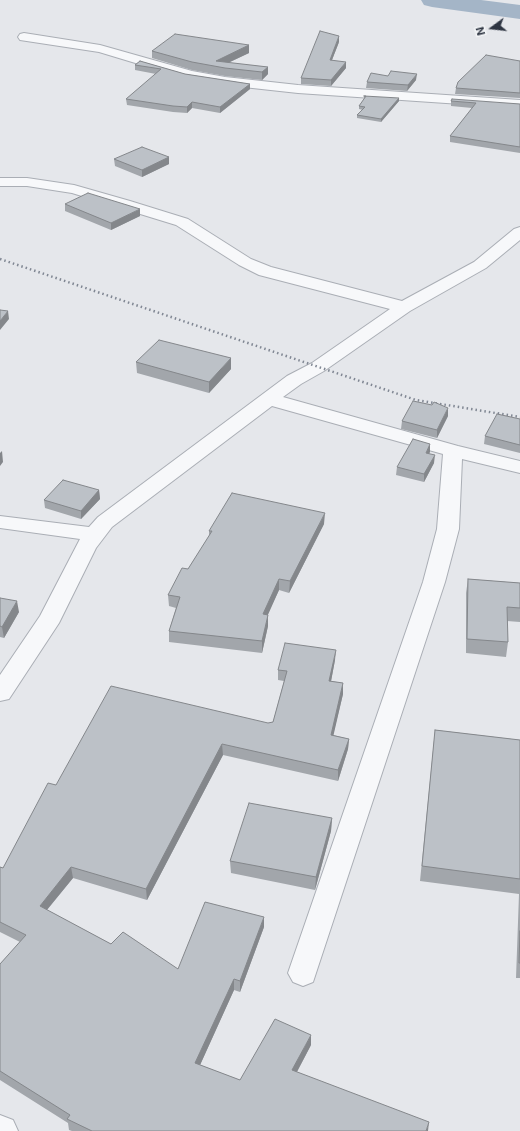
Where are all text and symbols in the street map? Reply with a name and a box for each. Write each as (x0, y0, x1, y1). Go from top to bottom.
north arrow (472, 8, 512, 48)
text: N (473, 25, 488, 37)

